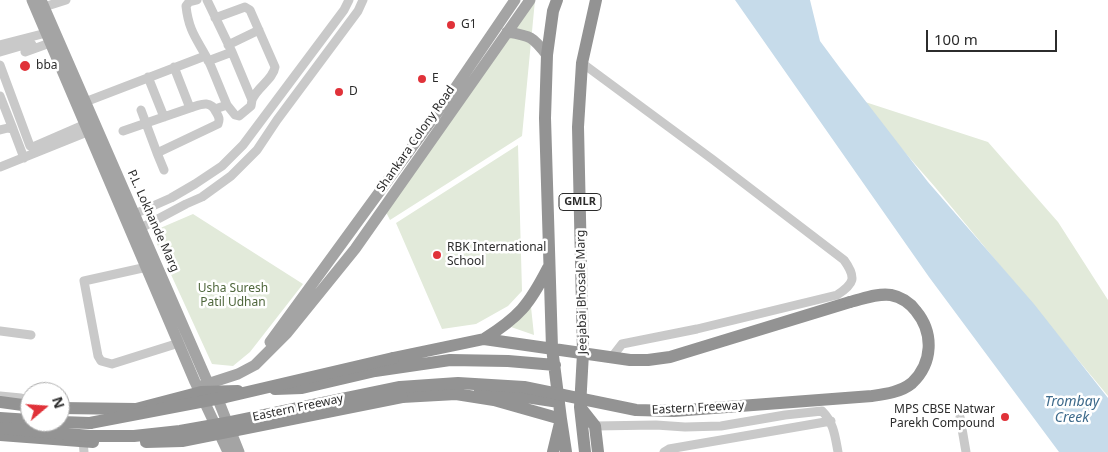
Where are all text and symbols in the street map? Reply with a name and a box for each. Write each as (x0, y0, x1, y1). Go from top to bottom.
place label: G1 (461, 18, 477, 32)
marker: G1 (445, 19, 457, 31)
scale bar (928, 20, 1059, 52)
text: 100 m (934, 29, 978, 49)
marker: bba (18, 59, 32, 73)
place label: bba (36, 59, 57, 73)
place label: E (432, 72, 439, 86)
marker: E (416, 73, 428, 85)
street label: Shankara Colony Road (374, 83, 458, 195)
place label: D (349, 85, 358, 99)
marker: D (333, 86, 345, 98)
street label: P.L. Lokhande Marg (124, 168, 182, 274)
road number: GMLR (559, 193, 601, 210)
street label: Jeejabai Bhosale Marg (574, 230, 590, 354)
place label: RBK International School (447, 241, 546, 269)
marker: RBK International School (431, 249, 443, 261)
park label: Usha Suresh Patil Udhan (198, 282, 268, 310)
north arrow (20, 382, 70, 432)
street label: Eastern Freeway (251, 391, 345, 425)
text: N (48, 394, 70, 411)
water label: Trombay Creek (1045, 394, 1099, 427)
street label: Eastern Freeway (652, 398, 744, 418)
place label: MPS CBSE Natwar Parekh Compound (890, 403, 995, 431)
marker: MPS CBSE Natwar Parekh Compound (999, 411, 1011, 423)

